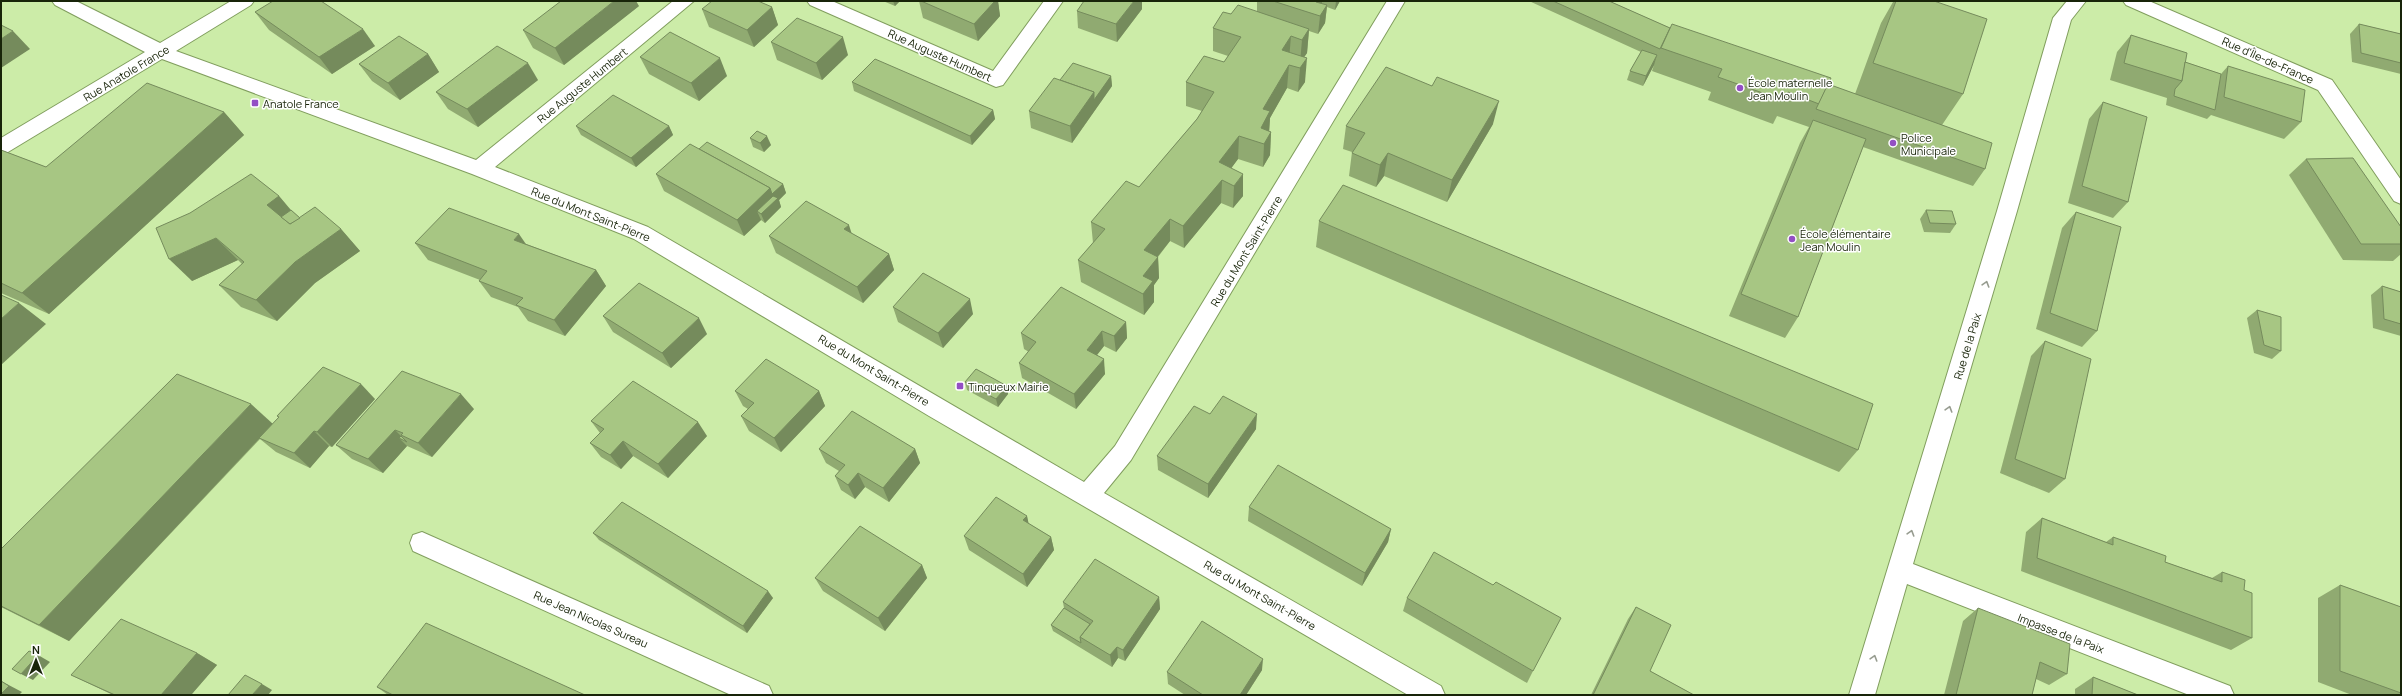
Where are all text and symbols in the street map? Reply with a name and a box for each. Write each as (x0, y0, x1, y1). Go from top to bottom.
street label: Rue Auguste Humbert (886, 25, 994, 85)
street label: Rue d'Île-de-France (2220, 33, 2317, 87)
street label: Rue Anatole France (80, 41, 172, 105)
street label: Rue Auguste Humbert (534, 44, 630, 126)
place label: École maternelle Jean Moulin (1748, 75, 1833, 103)
marker: École maternelle Jean Moulin (1735, 83, 1745, 93)
place label: Anatole France (263, 96, 339, 111)
marker: Anatole France (250, 98, 260, 108)
place label: Police Municipale (1901, 130, 1957, 158)
marker: Police Municipale (1888, 138, 1898, 148)
street label: Rue du Mont Saint-Pierre (529, 183, 653, 245)
street label: Rue du Mont Saint-Pierre (1207, 192, 1285, 309)
place label: École élémentaire Jean Moulin (1800, 226, 1891, 254)
marker: École élémentaire Jean Moulin (1787, 234, 1797, 244)
one-way arrow (1981, 281, 1989, 287)
street label: Rue de la Paix (1950, 311, 1984, 381)
street label: Rue du Mont Saint-Pierre (816, 331, 933, 409)
place label: Tinqueux Mairie (968, 379, 1049, 394)
marker: Tinqueux Mairie (955, 381, 965, 391)
one-way arrow (1944, 405, 1953, 412)
one-way arrow (1906, 530, 1915, 537)
street label: Rue du Mont Saint-Pierre (1201, 557, 1319, 634)
street label: Rue Jean Nicolas Sureau (531, 587, 651, 651)
street label: Impasse de la Paix (2016, 610, 2107, 656)
north arrow (16, 640, 56, 680)
text: N (32, 642, 40, 657)
one-way arrow (1869, 654, 1878, 661)

